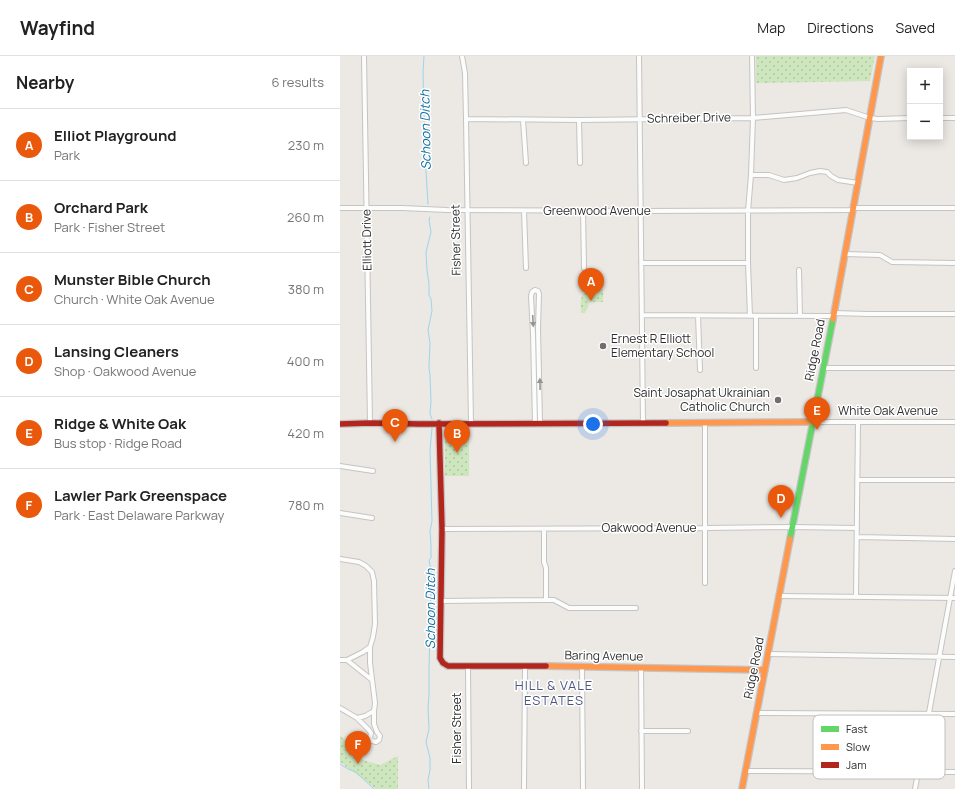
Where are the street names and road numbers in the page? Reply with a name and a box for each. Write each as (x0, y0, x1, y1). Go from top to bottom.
street label: Schreiber Drive (647, 108, 731, 127)
street label: Greenwood Avenue (543, 202, 651, 219)
street label: Fisher Street (446, 204, 465, 276)
street label: Elliott Drive (357, 209, 376, 271)
street label: Ridge Road (800, 318, 829, 382)
street label: White Oak Avenue (838, 402, 938, 419)
street label: Oakwood Avenue (601, 519, 697, 536)
street label: Ridge Road (739, 636, 768, 700)
street label: Baring Avenue (564, 646, 644, 665)
street label: Fisher Street (448, 692, 465, 764)

